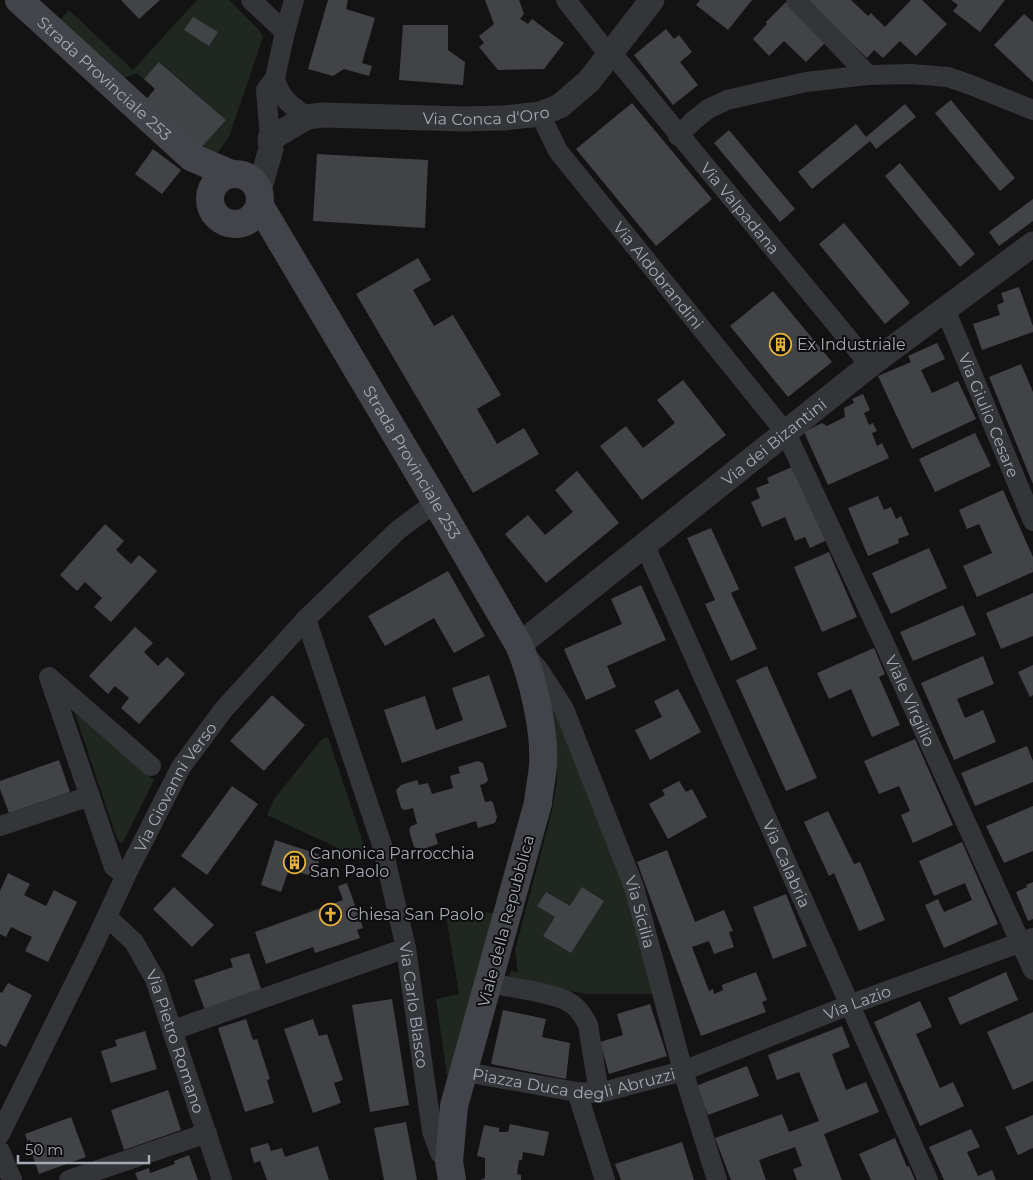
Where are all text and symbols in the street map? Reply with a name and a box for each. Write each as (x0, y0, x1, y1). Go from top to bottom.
street label: Strada Provinciale 253 (34, 12, 176, 144)
street label: Via Conca d'Oro (422, 102, 552, 129)
street label: Via Valpadana (697, 158, 784, 258)
street label: Via Aldobrandini (609, 218, 708, 333)
building icon: Ex Industriale (769, 332, 793, 356)
place label: Ex Industriale (797, 335, 906, 354)
street label: Via Giulio Cesare (955, 350, 1023, 480)
street label: Strada Provinciale 253 (359, 382, 465, 542)
street label: Via dei Bizantini (718, 394, 830, 489)
street label: Viale Virgilio (881, 652, 939, 749)
street label: Via Giovanni Verso (130, 718, 221, 855)
street label: Via Calabria (759, 817, 815, 911)
street label: Viale della Repubblica (474, 833, 538, 1009)
place label: Canonica Parrocchia San Paolo (310, 844, 475, 881)
building icon: Canonica Parrocchia San Paolo (282, 850, 306, 874)
street label: Via Sicilia (621, 873, 659, 950)
church icon: Chiesa San Paolo (319, 902, 343, 926)
place label: Chiesa San Paolo (347, 905, 484, 924)
street label: Via Carlo Blasco (395, 940, 432, 1069)
street label: Via Pietro Romano (142, 966, 209, 1116)
street label: Via Lazio (821, 981, 893, 1024)
street label: Piazza Duca degli Abruzzi (471, 1061, 677, 1081)
text: Piazza Duca degli Abruzzi (471, 1064, 677, 1103)
scale bar (18, 1132, 149, 1164)
text: 50 m (25, 1140, 63, 1159)

